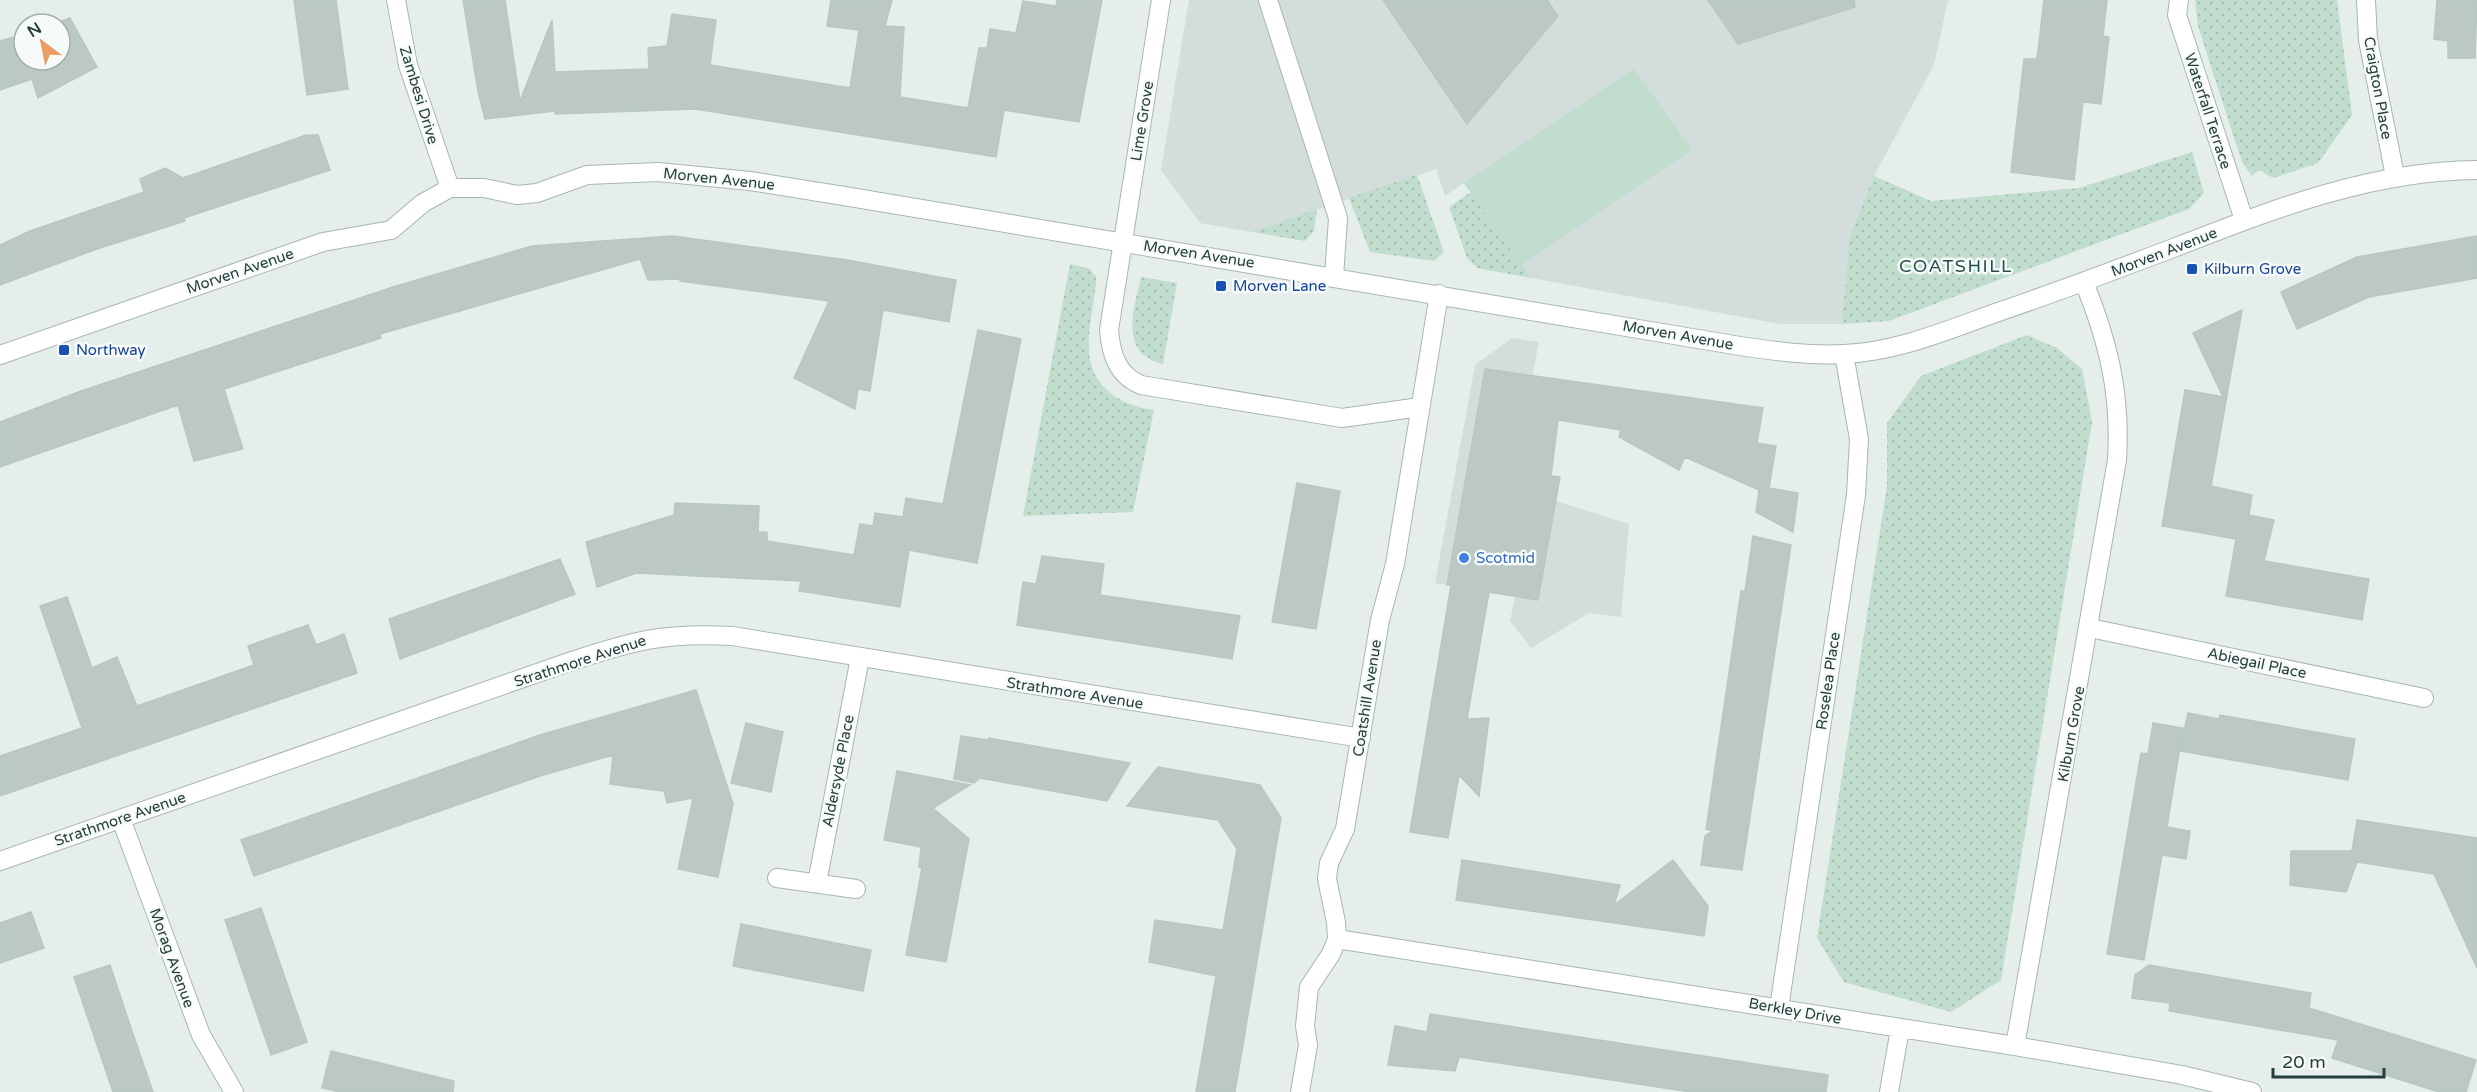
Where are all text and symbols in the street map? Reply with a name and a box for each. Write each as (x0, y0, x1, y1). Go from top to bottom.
north arrow (12, 12, 72, 72)
text: N (24, 18, 45, 42)
street label: Craigton Place (2360, 35, 2396, 141)
street label: Zambesi Drive (396, 44, 442, 146)
street label: Waterfall Terrace (2181, 51, 2235, 171)
street label: Lime Grove (1127, 80, 1157, 162)
street label: Morven Avenue (662, 164, 776, 194)
street label: Morven Avenue (2108, 223, 2220, 281)
street label: Morven Avenue (1142, 236, 1256, 272)
street label: Morven Avenue (184, 244, 296, 298)
district label: COATSHILL (1899, 255, 2013, 277)
place label: Kilburn Grove (2204, 260, 2301, 278)
marker: Kilburn Grove (2185, 262, 2199, 276)
place label: Morven Lane (1233, 277, 1326, 295)
marker: Morven Lane (1214, 279, 1228, 293)
street label: Morven Avenue (1621, 316, 1735, 354)
place label: Northway (76, 341, 146, 359)
marker: Northway (57, 343, 71, 357)
place label: Scotmid (1476, 549, 1535, 567)
marker: Scotmid (1457, 551, 1471, 565)
street label: Strathmore Avenue (512, 631, 648, 691)
street label: Roselea Place (1812, 631, 1844, 731)
street label: Coatshill Avenue (1349, 638, 1385, 758)
street label: Abiegail Place (2206, 644, 2308, 682)
street label: Strathmore Avenue (1005, 673, 1145, 713)
street label: Kilburn Grove (2054, 685, 2088, 783)
street label: Aldersyde Place (818, 713, 858, 829)
street label: Strathmore Avenue (52, 788, 188, 850)
street label: Morag Avenue (146, 906, 198, 1010)
street label: Berkley Drive (1747, 994, 1843, 1028)
scale bar (2273, 1041, 2384, 1079)
text: 20 m (2282, 1051, 2326, 1073)

